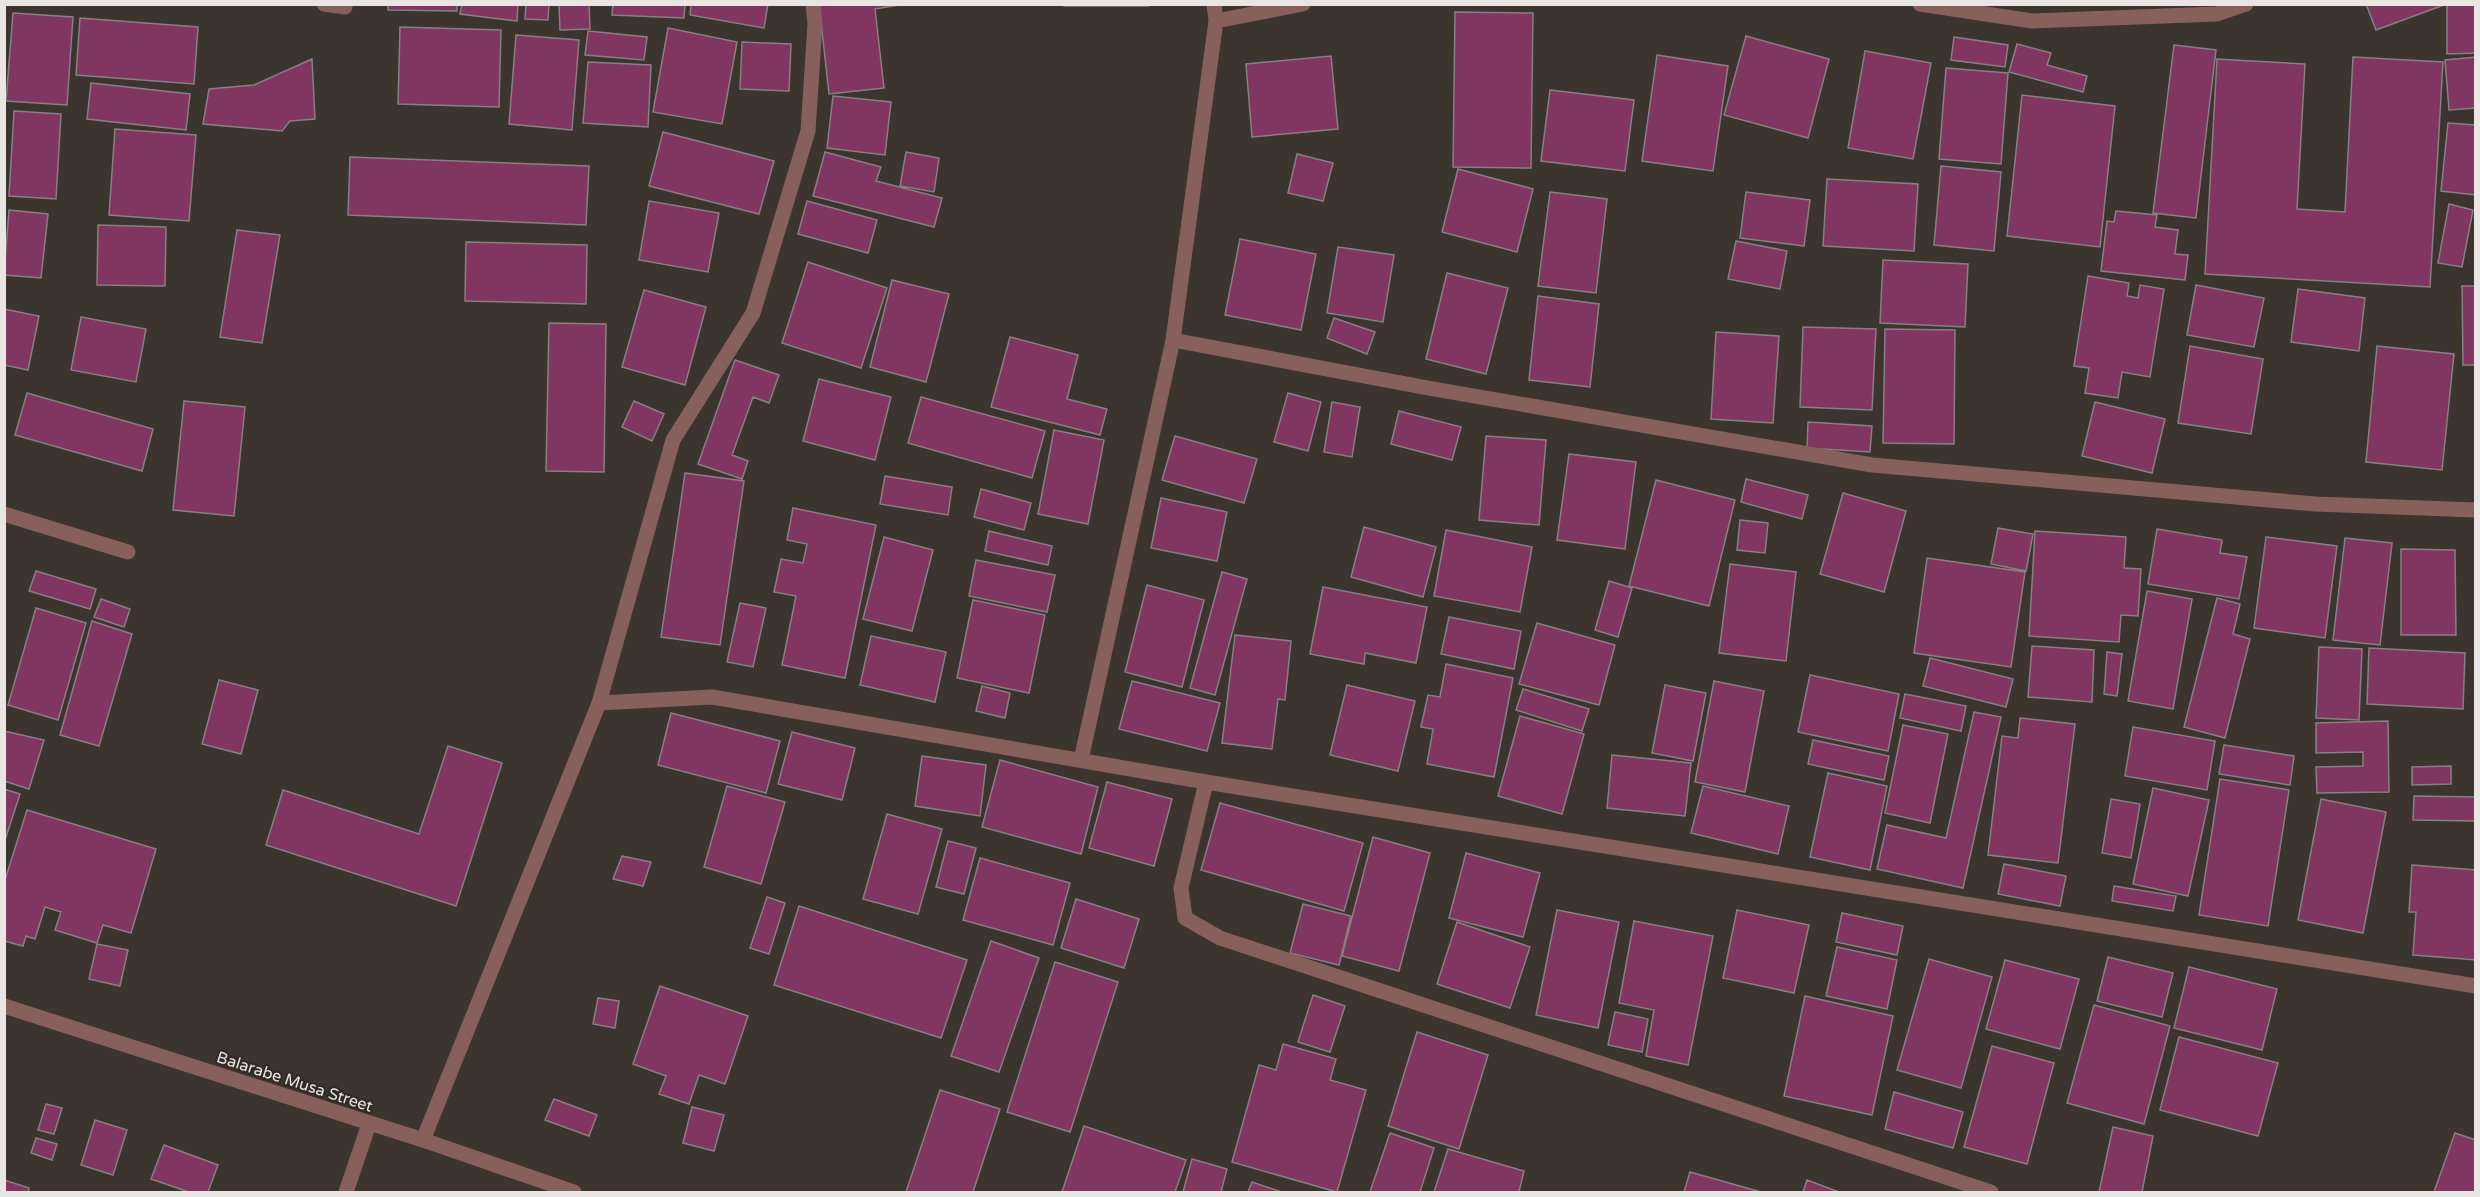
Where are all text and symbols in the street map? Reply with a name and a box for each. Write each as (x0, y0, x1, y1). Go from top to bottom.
street label: Balarabe Musa Street (214, 1047, 375, 1117)

